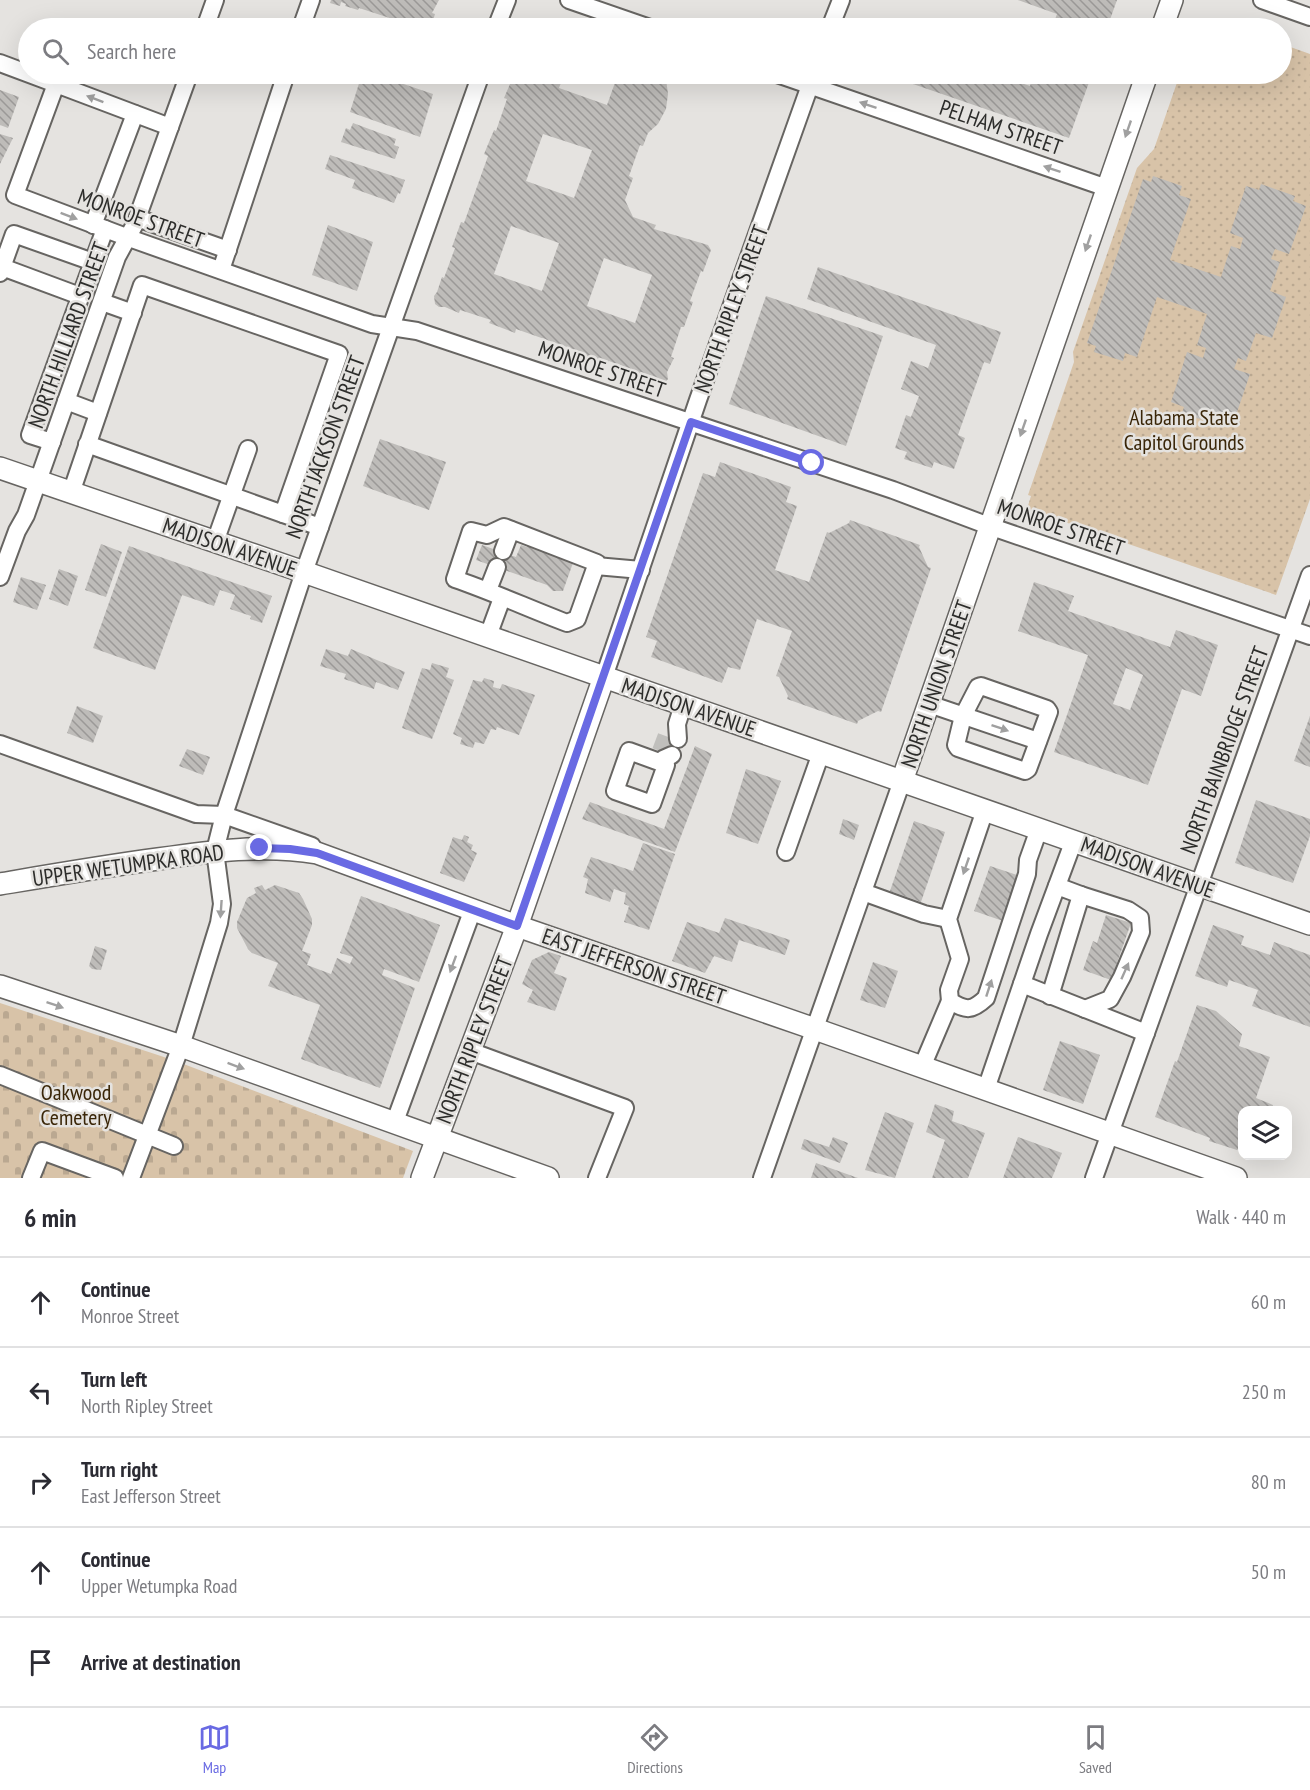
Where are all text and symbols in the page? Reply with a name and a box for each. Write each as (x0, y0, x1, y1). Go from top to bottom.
search box (18, 18, 1292, 84)
icon: search (39, 35, 72, 68)
text: Search here (87, 37, 176, 65)
street label: PELHAM STREET (936, 93, 1066, 161)
one-way arrow (86, 94, 104, 104)
one-way arrow (859, 100, 877, 109)
one-way arrow (1122, 120, 1132, 138)
one-way arrow (1043, 164, 1061, 173)
street label: MONROE STREET (74, 182, 208, 254)
one-way arrow (61, 211, 79, 221)
street label: NORTH RIPLEY STREET (688, 221, 774, 397)
one-way arrow (1082, 235, 1092, 253)
street label: NORTH HILLIARD STREET (21, 238, 115, 432)
street label: MONROE STREET (535, 334, 669, 404)
street label: NORTH JACKSON STREET (279, 352, 371, 542)
park label: Alabama State Capitol Grounds (1124, 403, 1244, 456)
one-way arrow (1018, 419, 1028, 437)
route start (798, 449, 824, 475)
street label: MONROE STREET (994, 492, 1128, 562)
street label: MADISON AVENUE (159, 511, 301, 583)
street label: NORTH UNION STREET (894, 596, 978, 771)
street label: NORTH BAINBRIDGE STREET (1173, 642, 1275, 857)
street label: MADISON AVENUE (618, 671, 760, 743)
one-way arrow (991, 724, 1009, 734)
street label: MADISON AVENUE (1077, 830, 1219, 904)
route end (246, 834, 272, 860)
street label: UPPER WETUMPKA ROAD (30, 838, 226, 892)
one-way arrow (961, 857, 971, 875)
one-way arrow (216, 899, 226, 918)
street label: EAST JEFFERSON STREET (538, 921, 730, 1011)
street label: NORTH RIPLEY STREET (429, 952, 519, 1127)
one-way arrow (447, 955, 457, 973)
one-way arrow (1120, 961, 1130, 979)
one-way arrow (985, 979, 995, 997)
one-way arrow (47, 1000, 65, 1010)
one-way arrow (227, 1062, 245, 1072)
park label: Oakwood Cemetery (40, 1078, 112, 1131)
map controls (1238, 1106, 1292, 1160)
button: layers (1238, 1106, 1292, 1160)
text: 6 min (24, 1201, 77, 1234)
text: Walk · 440 m (1196, 1204, 1286, 1230)
text: Continue (81, 1275, 151, 1303)
icon: ahead (24, 1286, 57, 1319)
text: 60 m (1251, 1289, 1286, 1315)
text: Monroe Street (81, 1303, 179, 1329)
text: Turn left (81, 1365, 147, 1393)
icon: left (24, 1376, 57, 1409)
text: 250 m (1242, 1379, 1286, 1405)
text: North Ripley Street (81, 1393, 213, 1419)
text: Turn right (81, 1455, 158, 1483)
icon: right (24, 1466, 57, 1499)
text: 80 m (1251, 1469, 1286, 1495)
text: East Jefferson Street (81, 1483, 221, 1509)
text: Continue (81, 1545, 151, 1573)
icon: ahead (24, 1556, 57, 1589)
text: 50 m (1251, 1559, 1286, 1585)
text: Upper Wetumpka Road (81, 1573, 237, 1599)
icon: arrive (24, 1646, 57, 1679)
text: Arrive at destination (81, 1648, 241, 1676)
tab: Map (198, 1721, 231, 1777)
tab: Directions (627, 1721, 683, 1777)
tab: Saved (1079, 1721, 1112, 1777)

